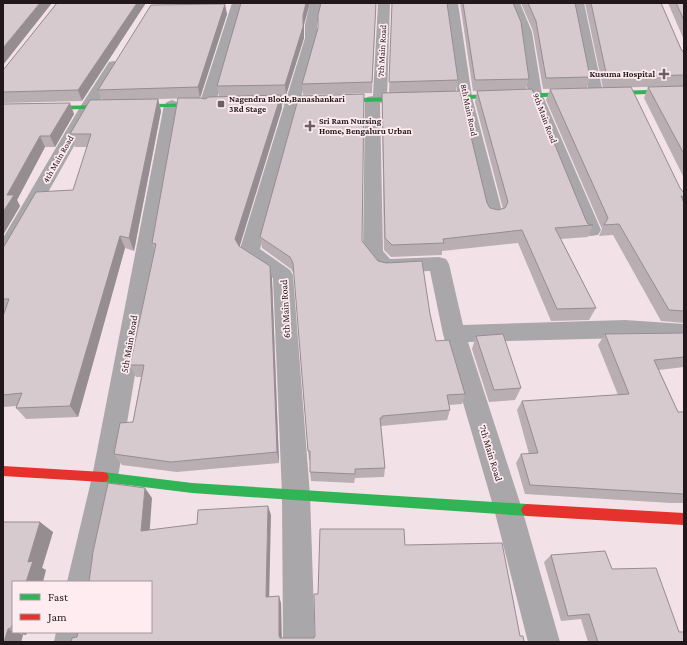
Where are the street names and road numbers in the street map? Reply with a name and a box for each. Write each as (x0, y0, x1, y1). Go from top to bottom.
street label: 7th Main Road (376, 24, 388, 77)
street label: 8th Main Road (459, 83, 479, 137)
street label: 9th Main Road (531, 92, 559, 145)
street label: 4th Main Road (40, 133, 76, 184)
street label: 6th Main Road (278, 279, 292, 339)
street label: 5th Main Road (119, 314, 140, 374)
street label: 7th Main Road (477, 424, 505, 483)

